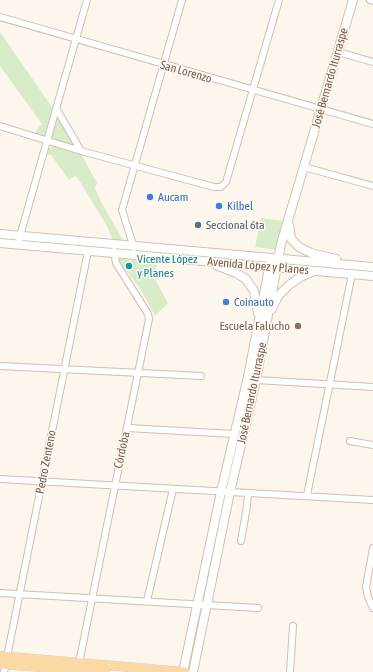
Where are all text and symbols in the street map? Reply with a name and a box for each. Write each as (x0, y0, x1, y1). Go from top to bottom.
street label: José Bernardo Iturraspe (309, 26, 351, 130)
street label: San Lorenzo (159, 58, 213, 86)
place label: Aucam (158, 190, 188, 204)
marker: Aucam (145, 192, 155, 202)
place label: Kilbel (227, 199, 253, 213)
marker: Kilbel (214, 201, 224, 211)
place label: Seccional 6ta (206, 218, 265, 232)
marker: Seccional 6ta (193, 220, 203, 230)
place label: Vicente López y Planes (137, 252, 198, 280)
street label: Avenida López y Planes (207, 254, 309, 278)
marker: Vicente López y Planes (124, 261, 134, 271)
place label: Coinauto (234, 295, 274, 309)
marker: Coinauto (221, 297, 231, 307)
place label: Escuela Falucho (220, 319, 290, 333)
marker: Escuela Falucho (293, 321, 303, 331)
street label: José Bernardo Iturraspe (234, 341, 270, 445)
street label: Pedro Zenteno (33, 429, 59, 495)
street label: Córdoba (111, 430, 133, 470)

